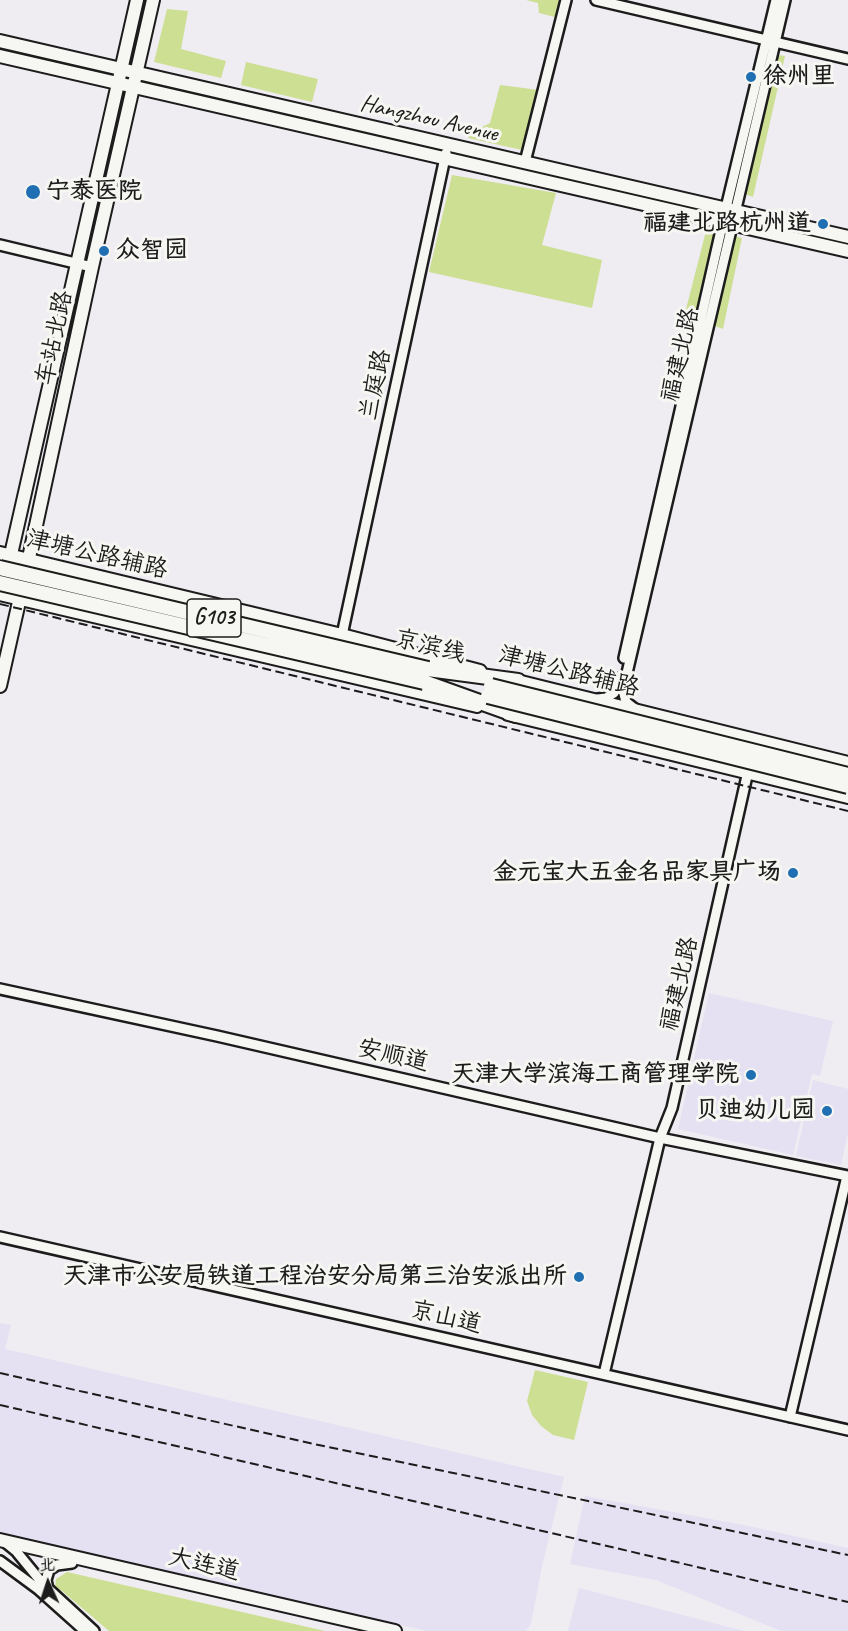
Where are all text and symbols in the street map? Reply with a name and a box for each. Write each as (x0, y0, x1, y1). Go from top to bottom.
place label: 徐州里 (763, 63, 835, 91)
marker: 徐州里 (744, 70, 758, 84)
street label: Hangzhou Avenue (357, 89, 501, 149)
place label: 宁泰医院 (46, 178, 142, 206)
marker: 宁泰医院 (24, 183, 42, 201)
place label: 福建北路杭州道 (643, 210, 811, 238)
marker: 福建北路杭州道 (816, 217, 830, 231)
place label: 众智园 (116, 237, 188, 265)
marker: 众智园 (97, 244, 111, 258)
street label: 车站北路 (31, 288, 79, 388)
street label: 福建北路 (656, 305, 706, 405)
street label: 兰庭路 (354, 347, 398, 423)
street label: 津塘公路辅路 (24, 525, 170, 585)
road number: G103 (187, 599, 241, 637)
street label: 京滨线 (392, 624, 468, 670)
street label: 津塘公路辅路 (496, 641, 642, 703)
place label: 金元宝大五金名品家具广场 (493, 859, 781, 887)
marker: 金元宝大五金名品家具广场 (786, 866, 800, 880)
street label: 福建北路 (655, 934, 705, 1034)
street label: 安顺道 (355, 1034, 431, 1078)
place label: 天津大学滨海工商管理学院 (451, 1061, 739, 1089)
marker: 天津大学滨海工商管理学院 (744, 1068, 758, 1082)
place label: 贝迪幼儿园 (695, 1097, 815, 1125)
marker: 贝迪幼儿园 (820, 1104, 834, 1118)
place label: 天津市公安局铁道工程治安分局第三治安派出所 (63, 1263, 567, 1291)
marker: 天津市公安局铁道工程治安分局第三治安派出所 (572, 1270, 586, 1284)
street label: 京山道 (408, 1296, 484, 1340)
street label: 大连道 (166, 1543, 242, 1587)
north arrow (18, 1553, 78, 1613)
text: 北 (39, 1555, 56, 1575)

